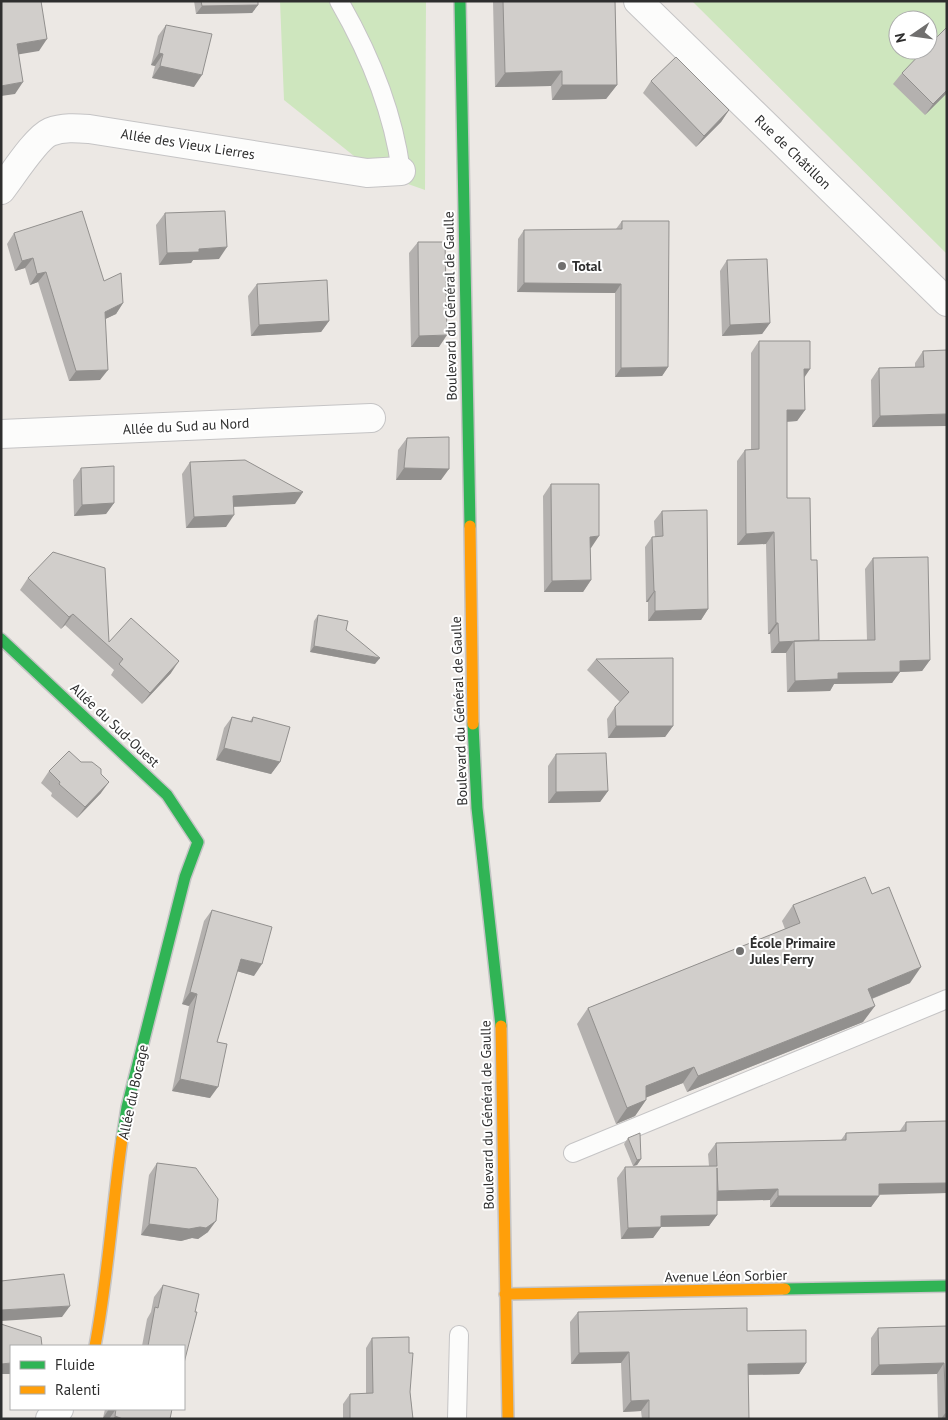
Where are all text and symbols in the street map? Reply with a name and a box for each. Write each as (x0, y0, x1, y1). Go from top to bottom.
north arrow (888, 10, 938, 60)
text: N (891, 31, 910, 44)
street label: Rue de Châtillon (751, 111, 835, 193)
street label: Allée des Vieux Lierres (120, 125, 256, 164)
street label: Boulevard du Général de Gaulle (439, 211, 461, 401)
place label: Total (572, 257, 603, 275)
marker: Total (556, 260, 568, 272)
street label: Allée du Sud au Nord (122, 414, 250, 438)
street label: Boulevard du Général de Gaulle (447, 616, 471, 806)
street label: Allée du Sud-Ouest (67, 679, 164, 771)
place label: École Primaire Jules Ferry (749, 934, 836, 968)
marker: École Primaire Jules Ferry (734, 945, 746, 957)
street label: Boulevard du Général de Gaulle (476, 1020, 498, 1210)
street label: Allée du Bocage (114, 1043, 152, 1141)
street label: Avenue Léon Sorbier (665, 1266, 788, 1286)
legend (10, 1345, 185, 1410)
text: Fluide (55, 1355, 95, 1374)
text: Ralenti (55, 1380, 101, 1399)

